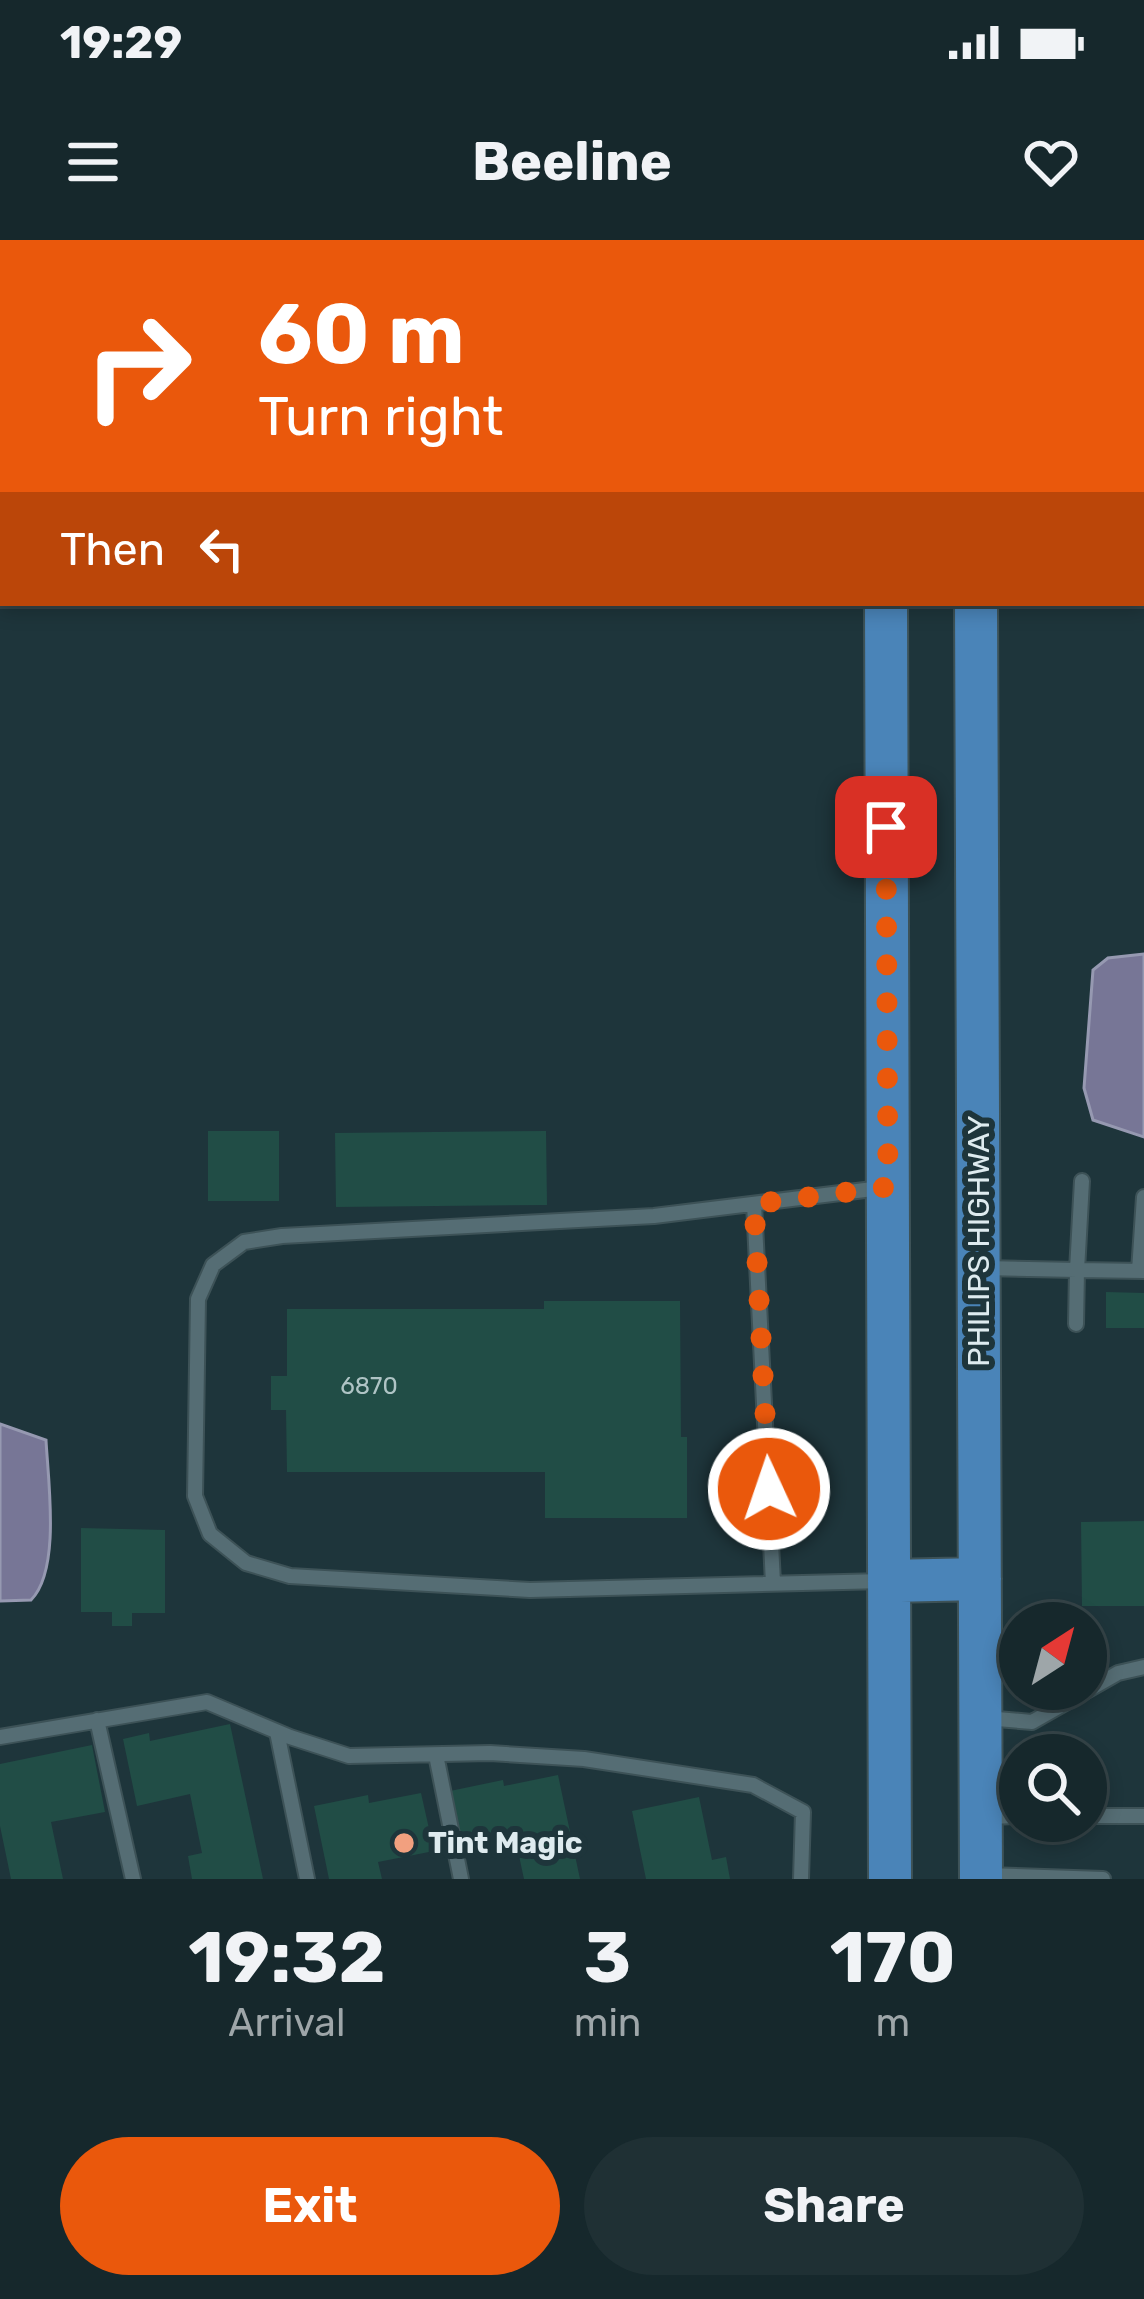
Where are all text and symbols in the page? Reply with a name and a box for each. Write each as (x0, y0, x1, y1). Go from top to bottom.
text: 19:29 (60, 16, 182, 69)
icon: menu (60, 129, 126, 195)
icon: heart (1018, 129, 1084, 195)
text: Beeline (472, 130, 672, 194)
text: 60 m (258, 284, 465, 384)
icon: right (60, 288, 216, 444)
text: Turn right (258, 385, 503, 449)
icon: left (189, 516, 255, 582)
text: Then (60, 523, 165, 576)
pin (835, 776, 937, 878)
icon: arrive (853, 794, 919, 860)
street label: PHILIPS HIGHWAY (961, 1115, 997, 1367)
house number: 6870 (340, 1372, 398, 1400)
position arrow (706, 1426, 832, 1552)
north arrow (999, 1602, 1107, 1710)
map controls (999, 1602, 1107, 1842)
button: search (999, 1734, 1107, 1842)
place label: Tint Magic (428, 1825, 583, 1861)
marker: Tint Magic (391, 1830, 417, 1856)
text: 19:32 (188, 1915, 385, 2000)
text: 3 (584, 1915, 631, 2000)
text: 170 (830, 1915, 956, 2000)
text: Arrival (228, 2000, 345, 2046)
text: min (574, 2000, 641, 2046)
text: m (875, 2000, 910, 2046)
button: Exit (60, 2137, 560, 2275)
button: Share (584, 2137, 1084, 2275)

